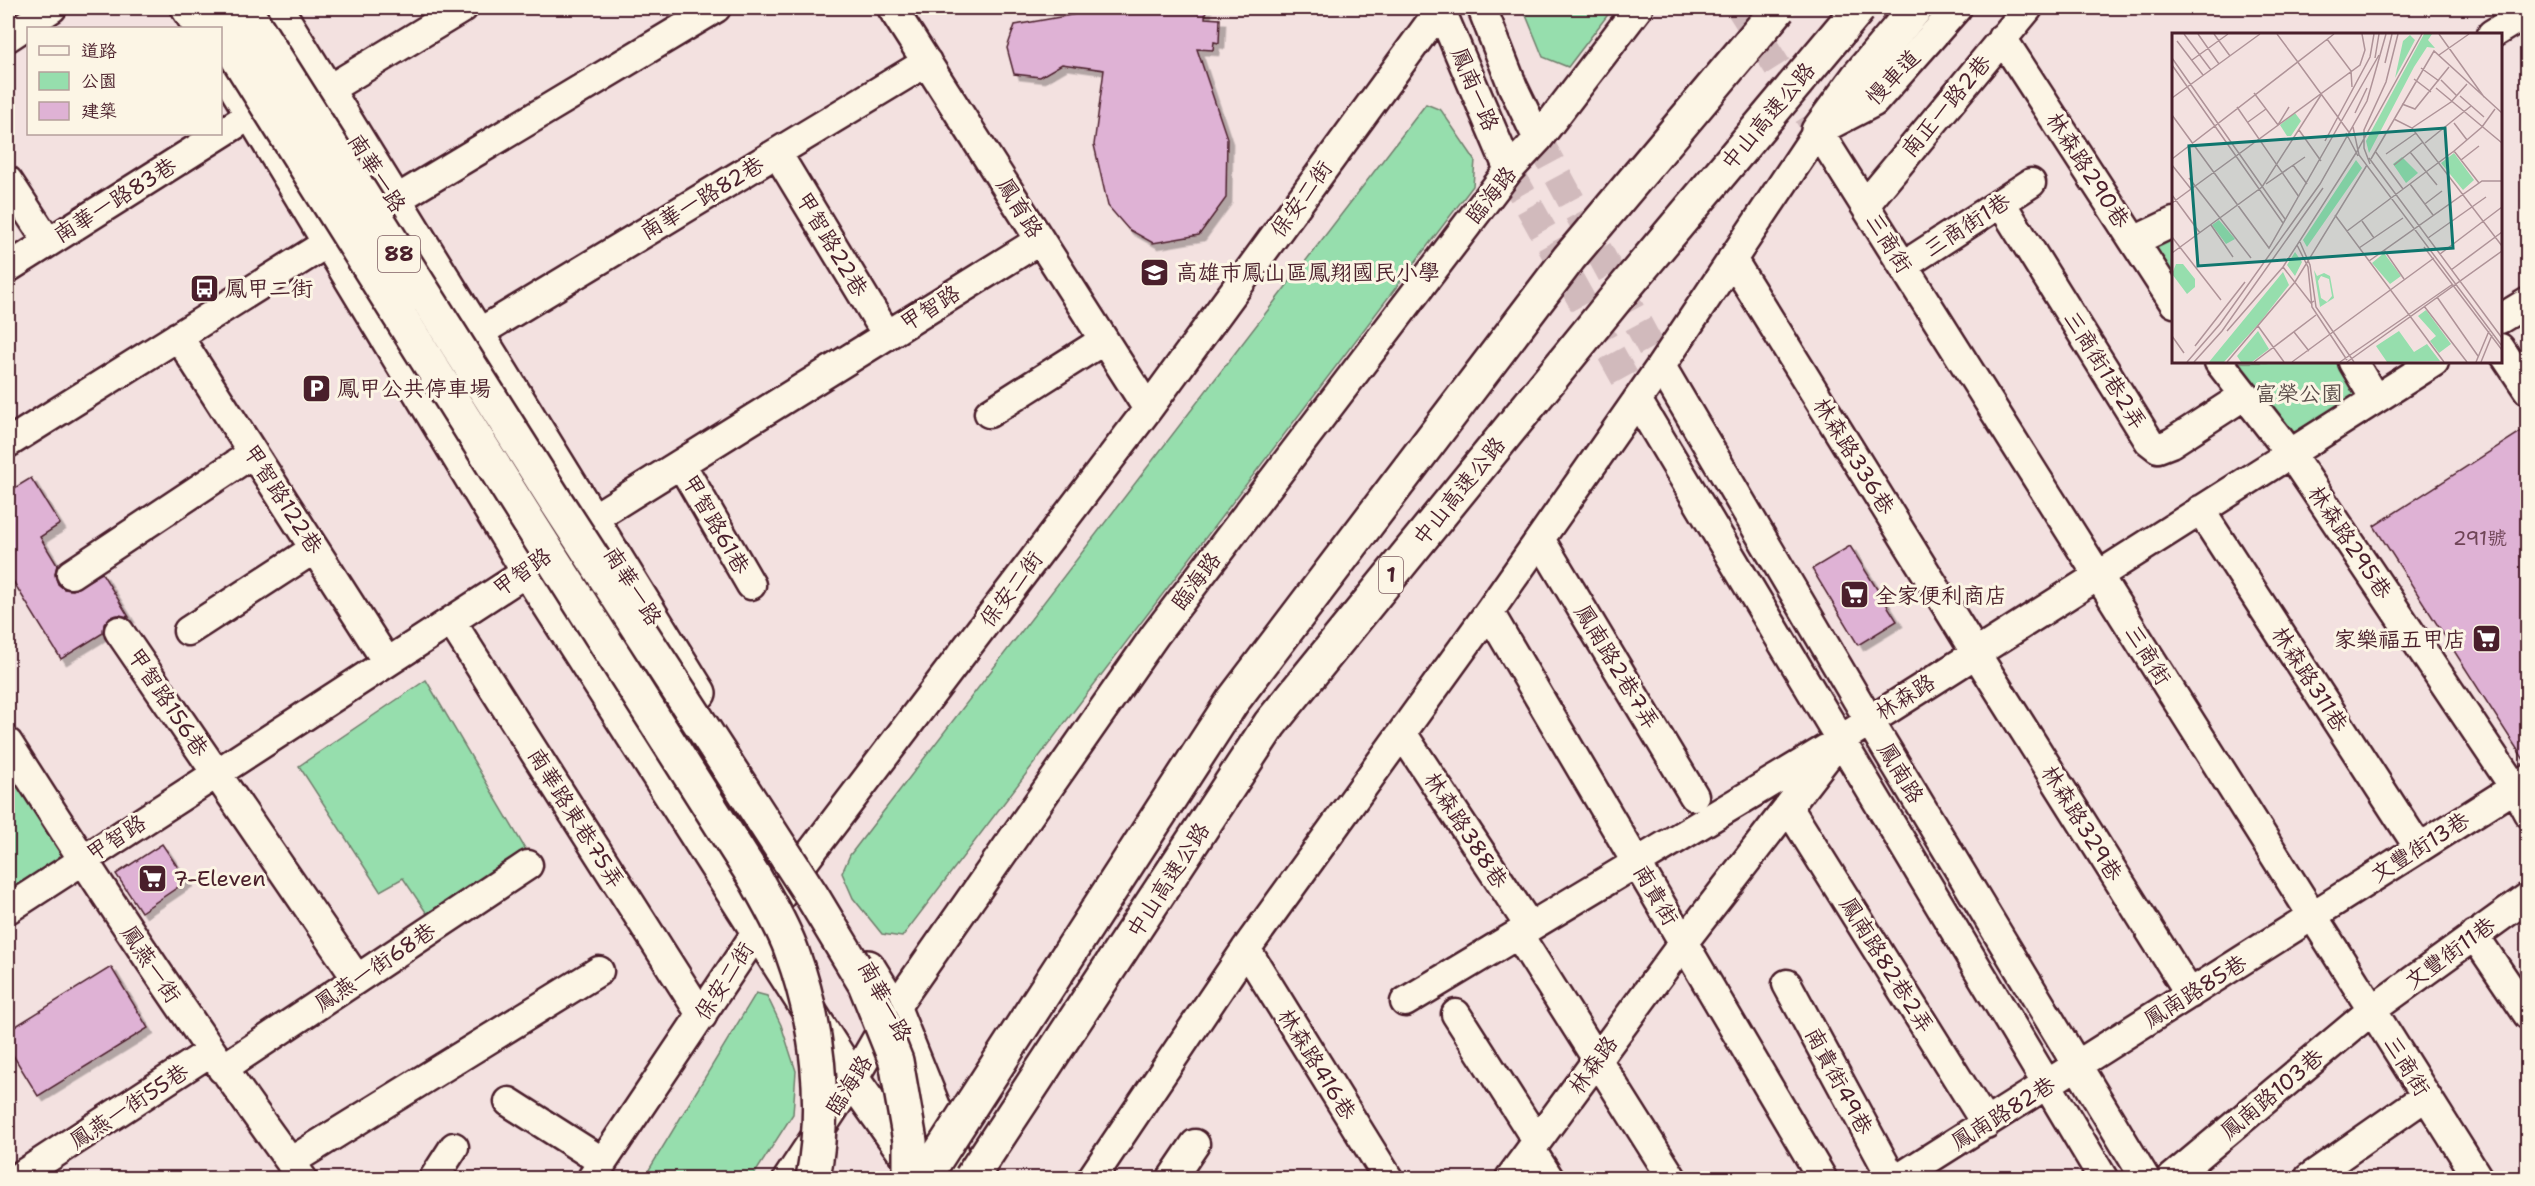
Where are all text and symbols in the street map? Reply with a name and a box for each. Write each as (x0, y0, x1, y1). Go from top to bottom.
legend (27, 27, 222, 135)
inset map (2172, 33, 2502, 363)
text: 道路 (81, 39, 117, 63)
street label: 鳳南一路 (1444, 43, 1506, 135)
street label: 慢車道 (1860, 43, 1926, 111)
street label: 南正一路2巷 (1895, 49, 1997, 163)
street label: 中山高速公路 (1714, 56, 1822, 176)
text: 公園 (81, 69, 117, 93)
text: 建築 (81, 99, 117, 123)
street label: 林森路290巷 (2040, 106, 2136, 234)
street label: 南華一路 (341, 128, 413, 218)
street label: 南華一路82巷 (635, 150, 769, 246)
street label: 南華一路83巷 (48, 151, 182, 249)
street label: 保安二街 (1263, 155, 1339, 243)
street label: 臨海路 (1459, 160, 1523, 230)
street label: 鳳育路 (990, 172, 1050, 244)
street label: 甲智路22巷 (789, 186, 875, 302)
street label: 三商街1巷 (1918, 186, 2016, 264)
street label: 三商街 (1859, 207, 1919, 279)
road number: 88 (378, 236, 420, 272)
school or university icon: 高雄市鳳山區鳳翔國民小學 (1139, 256, 1171, 288)
place label: 高雄市鳳山區鳳翔國民小學 (1176, 258, 1440, 287)
bus stop icon: 鳳甲二街 (188, 272, 220, 304)
place label: 鳳甲二街 (225, 274, 313, 303)
street label: 甲智路 (894, 278, 966, 338)
street label: 三商街1巷2弄 (2057, 305, 2153, 435)
parking icon: 鳳甲公共停車場 (300, 372, 332, 404)
place label: 鳳甲公共停車場 (337, 374, 491, 403)
park label: 富榮公園 (2255, 379, 2343, 408)
street label: 林森路336巷 (1807, 392, 1901, 520)
street label: 中山高速公路 (1406, 431, 1512, 551)
street label: 甲智路122巷 (237, 438, 329, 560)
street label: 甲智路61巷 (676, 469, 756, 579)
street label: 林森路295巷 (2301, 480, 2399, 604)
house number: 291號 (2453, 525, 2507, 551)
street label: 甲智路 (487, 541, 557, 603)
street label: 南華一路 (597, 541, 669, 631)
street label: 保安二街 (973, 545, 1049, 633)
street label: 臨海路 (1165, 546, 1227, 616)
road number: 1 (1379, 557, 1403, 593)
supermarket icon: 全家便利商店 (1838, 579, 1870, 611)
place label: 全家便利商店 (1875, 581, 2007, 610)
street label: 鳳南路2巷7弄 (1568, 599, 1666, 735)
street label: 三商街 (2118, 619, 2178, 691)
street label: 林森路311巷 (2265, 621, 2355, 737)
supermarket icon: 家樂福五甲店 (2471, 623, 2503, 655)
place label: 家樂福五甲店 (2334, 625, 2466, 654)
street label: 甲智路156巷 (121, 642, 215, 762)
street label: 林森路 (1869, 667, 1941, 727)
street label: 鳳南路 (1872, 737, 1930, 809)
street label: 南華路東巷75弄 (521, 742, 631, 894)
street label: 林森路329巷 (2035, 760, 2129, 886)
street label: 林森路388巷 (1418, 766, 1514, 894)
street label: 文豐街13巷 (2365, 805, 2475, 889)
street label: 甲智路 (80, 808, 152, 868)
street label: 中山高速公路 (1120, 817, 1216, 943)
street label: 南貴街 (1627, 859, 1685, 931)
supermarket icon: 7-Eleven (136, 862, 168, 894)
place label: 7-Eleven (173, 864, 266, 893)
street label: 鳳南路82巷2弄 (1834, 892, 1940, 1038)
street label: 文豐街11巷 (2399, 910, 2501, 996)
street label: 鳳燕一街68巷 (309, 916, 441, 1018)
street label: 鳳燕一街 (114, 919, 188, 1009)
street label: 保安二街 (688, 936, 760, 1026)
street label: 鳳南路85巷 (2138, 948, 2252, 1034)
street label: 南華一路 (852, 955, 918, 1047)
street label: 林森路416巷 (1271, 1003, 1363, 1125)
street label: 南貴街49巷 (1799, 1022, 1879, 1140)
street label: 林森路 (1562, 1030, 1624, 1100)
street label: 三商街 (2377, 1030, 2437, 1102)
street label: 鳳南路103巷 (2214, 1042, 2330, 1146)
street label: 臨海路 (819, 1049, 879, 1121)
street label: 鳳燕一街55巷 (64, 1057, 194, 1155)
street label: 鳳南路82巷 (1946, 1070, 2060, 1156)

